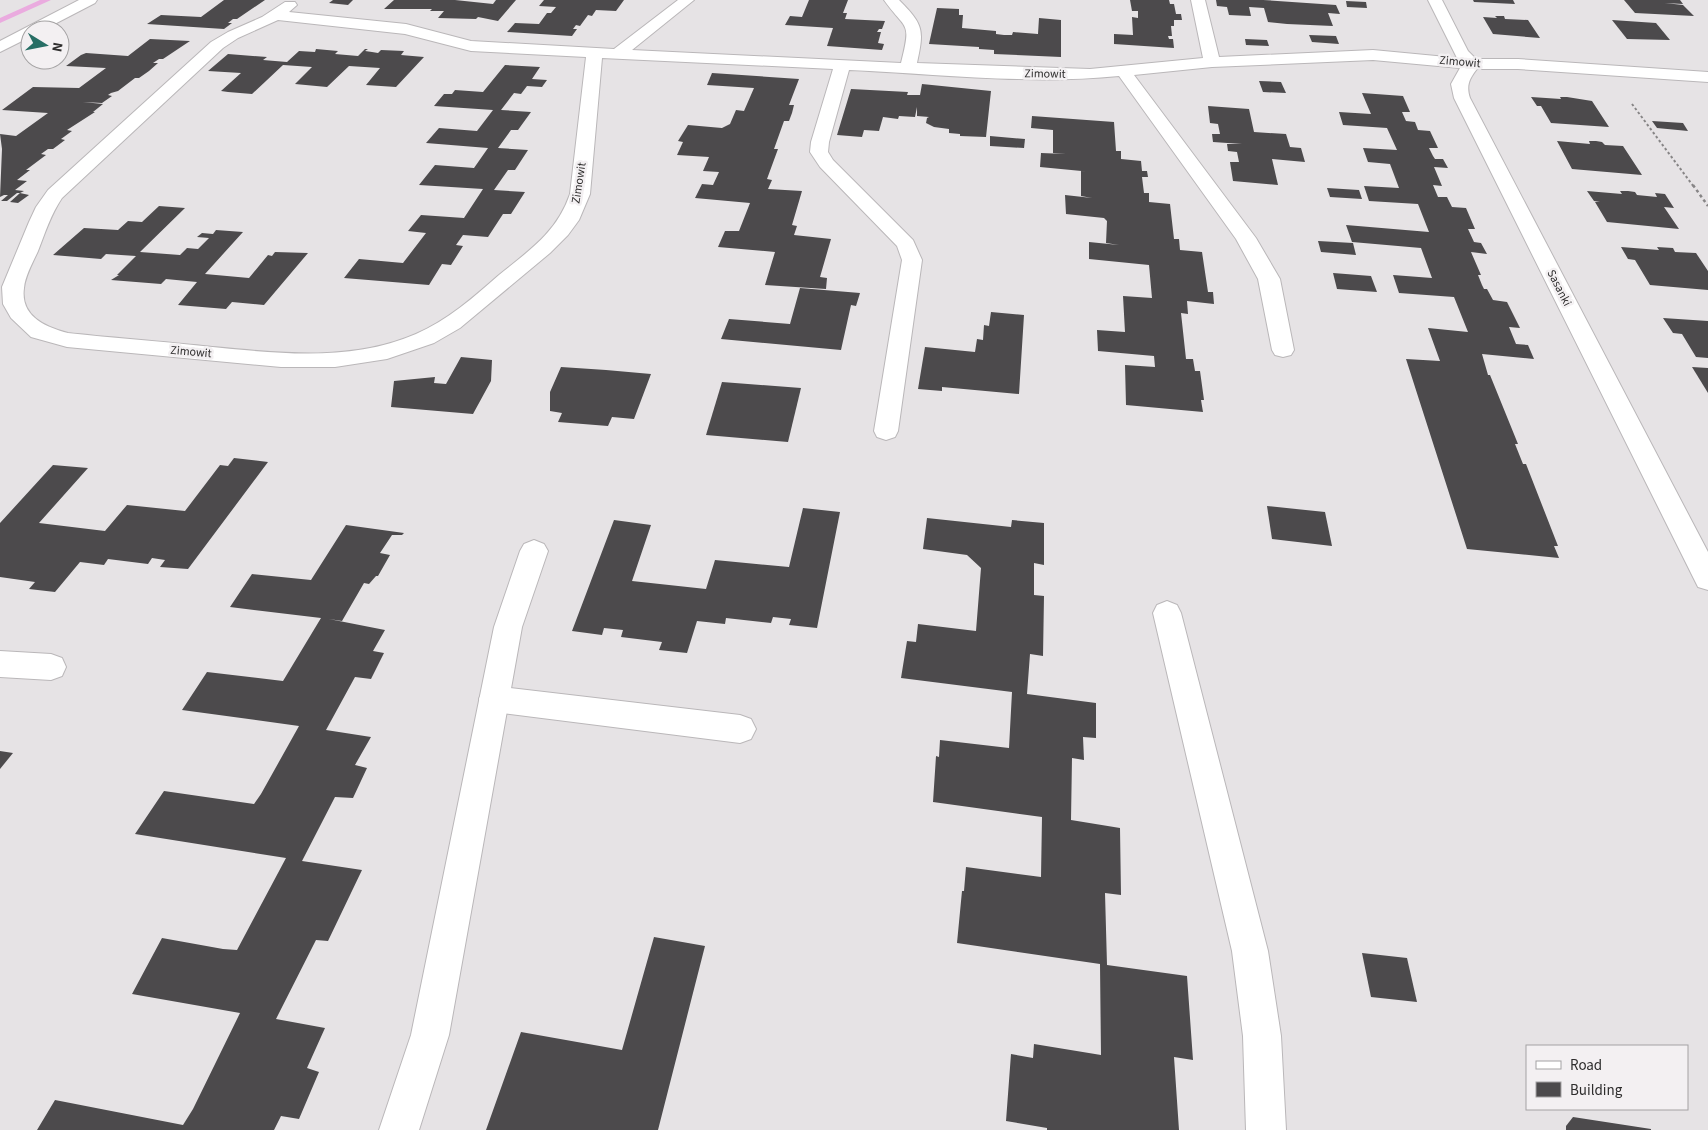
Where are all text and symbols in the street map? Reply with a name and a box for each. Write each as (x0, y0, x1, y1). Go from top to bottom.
north arrow (20, 20, 70, 70)
text: N (46, 41, 67, 53)
street label: Zimowit (1439, 52, 1481, 72)
street label: Zimowit (1024, 65, 1066, 83)
street label: Zimowit (567, 161, 591, 205)
street label: Sasanki (1543, 267, 1575, 309)
street label: Zimowit (170, 342, 212, 362)
legend (1526, 1045, 1688, 1110)
text: Road (1570, 1055, 1602, 1076)
text: Building (1570, 1080, 1623, 1101)

